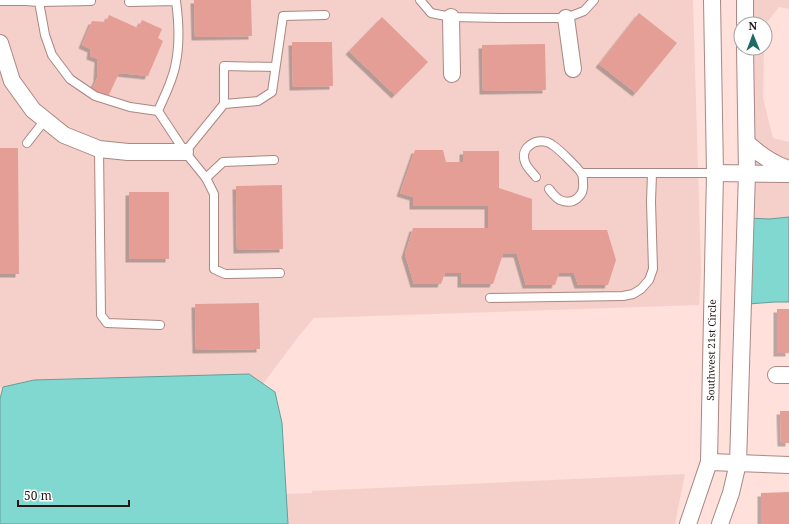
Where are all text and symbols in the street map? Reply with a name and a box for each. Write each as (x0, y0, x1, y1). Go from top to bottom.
north arrow (733, 16, 773, 56)
text: N (748, 18, 758, 33)
street label: Southwest 21st Circle (703, 299, 719, 401)
scale bar (18, 482, 129, 508)
text: 50 m (24, 487, 52, 504)

